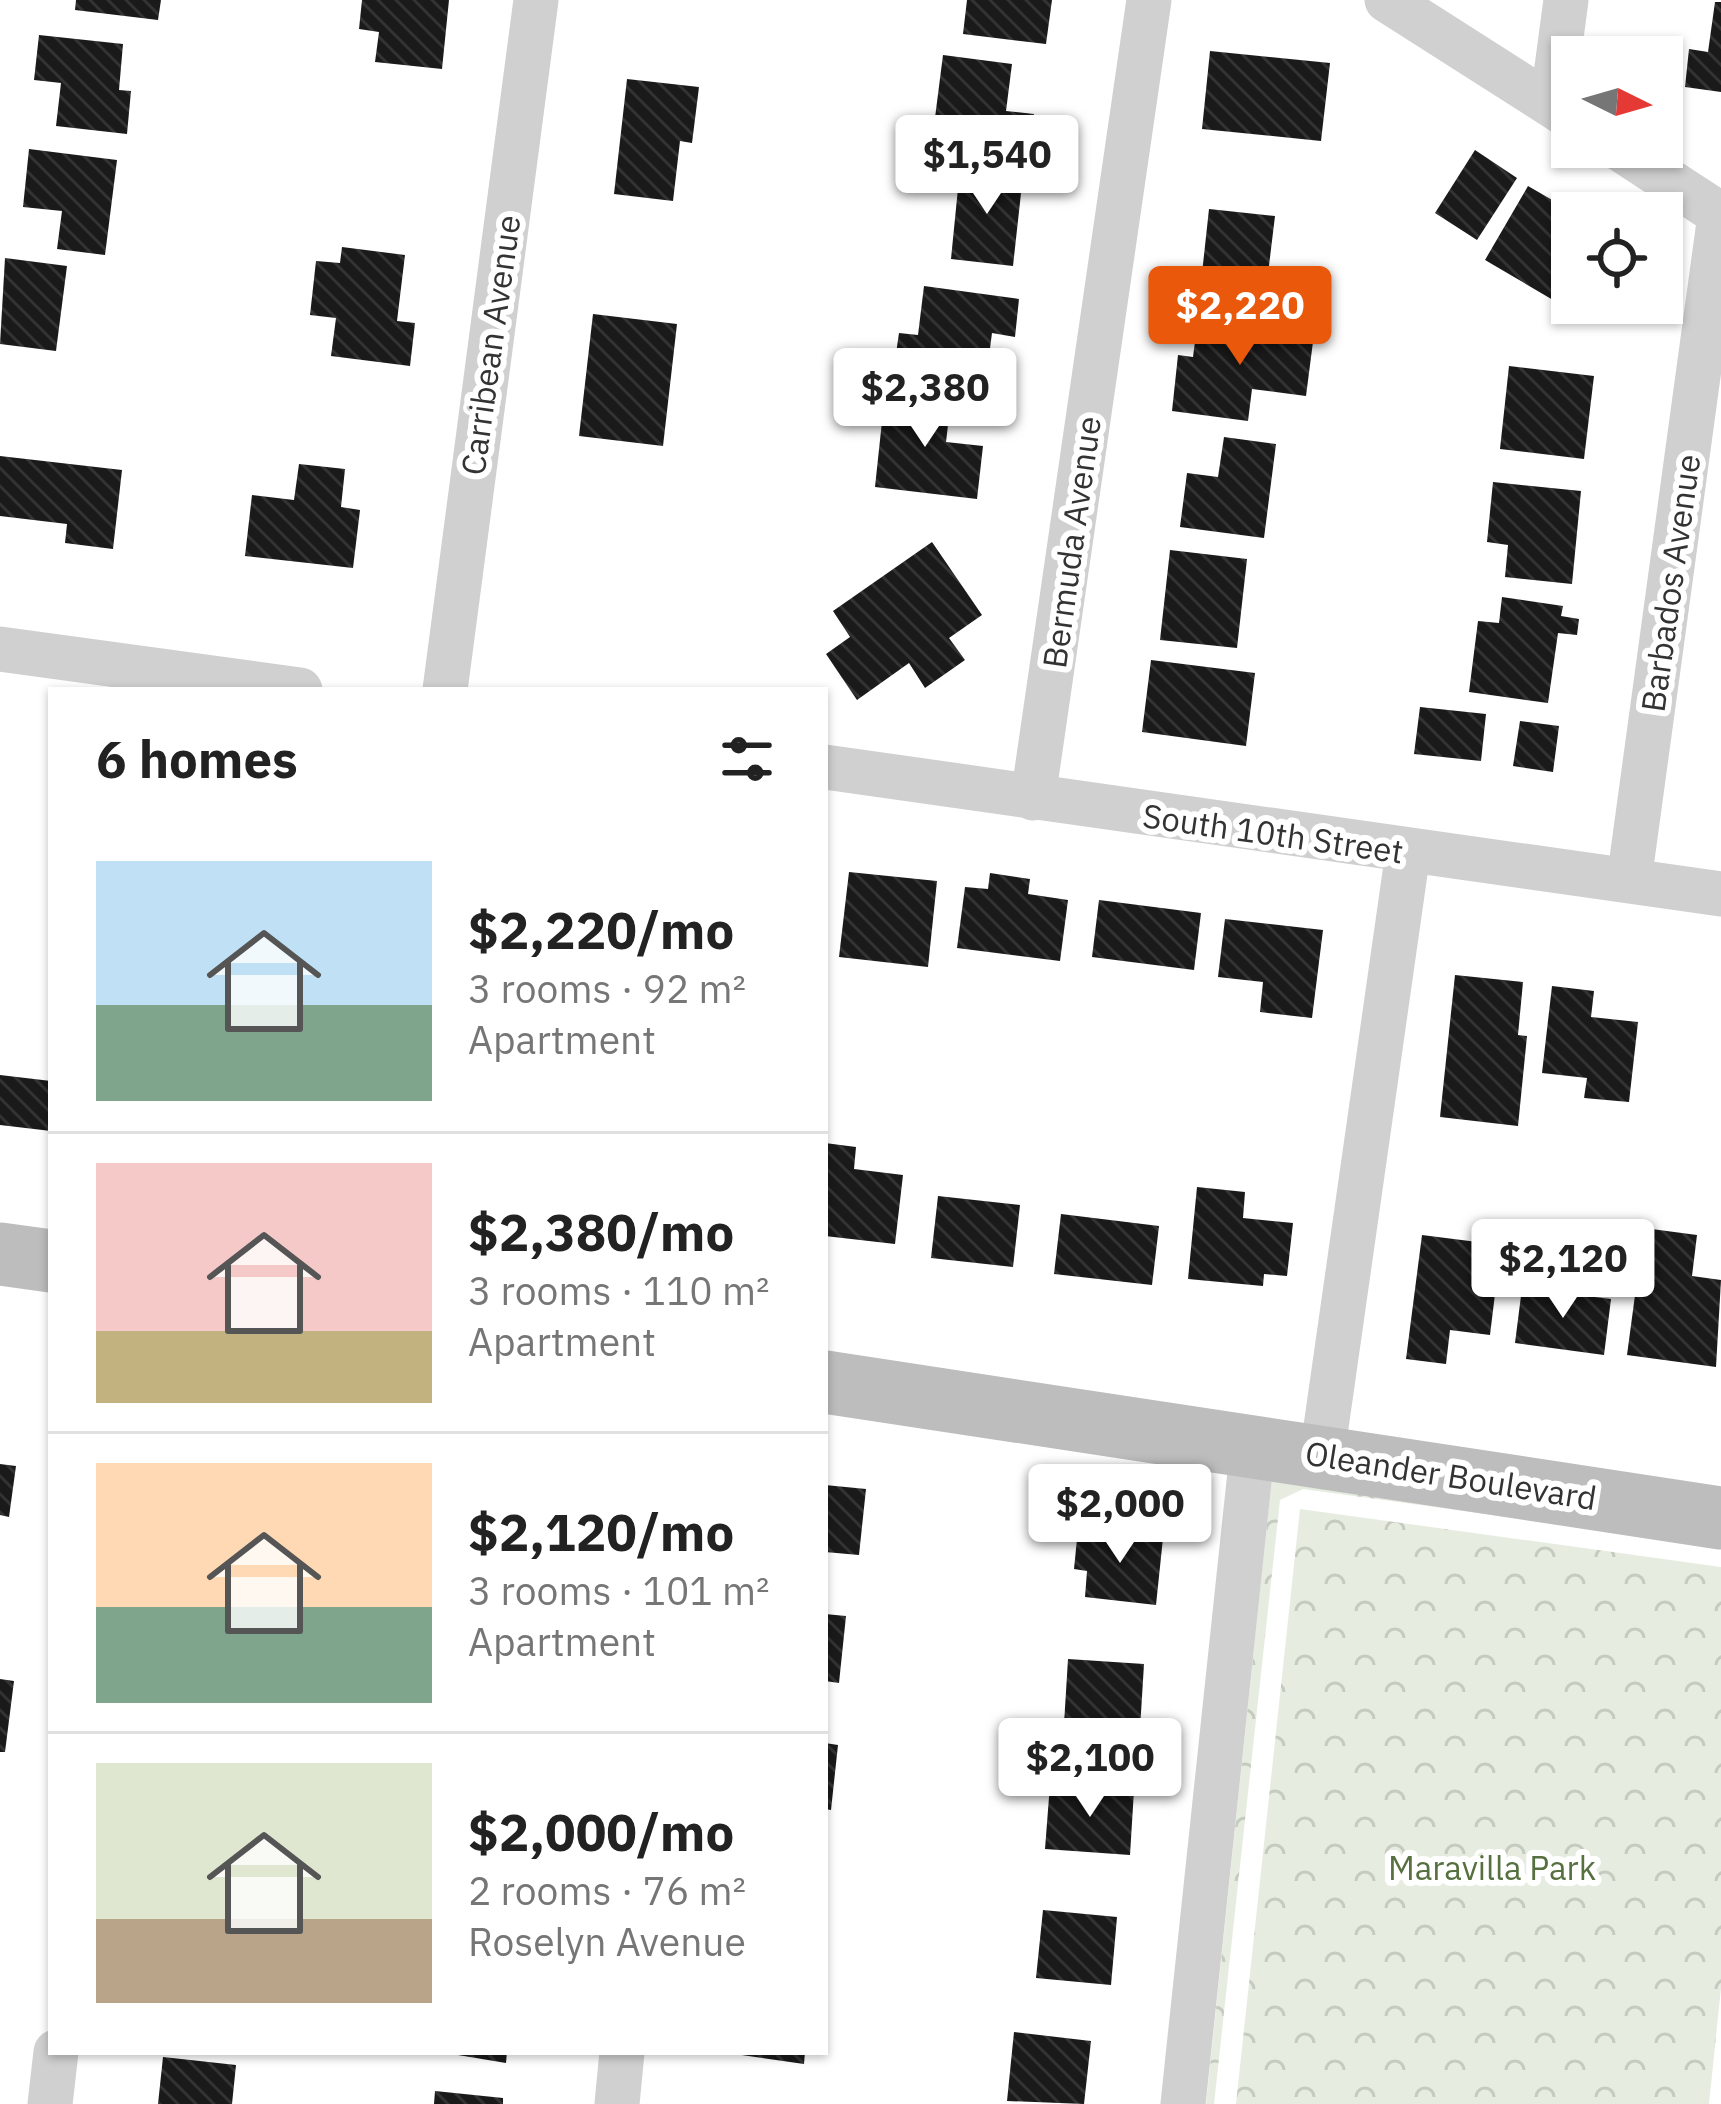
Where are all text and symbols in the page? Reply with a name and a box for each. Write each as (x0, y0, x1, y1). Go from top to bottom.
north arrow (1551, 36, 1683, 168)
map controls (1551, 36, 1683, 324)
pin: $1,540 (889, 115, 1085, 217)
text: $1,540 (922, 128, 1052, 179)
button: locate (1551, 192, 1683, 324)
street label: Carribean Avenue (450, 212, 530, 478)
pin: $2,220 (1142, 266, 1338, 368)
text: $2,220 (1175, 279, 1305, 330)
pin: $2,380 (827, 348, 1023, 450)
text: $2,380 (860, 361, 990, 412)
street label: Bermuda Avenue (1032, 413, 1110, 671)
street label: Barbados Avenue (1631, 451, 1709, 715)
text: 6 homes (96, 726, 298, 792)
icon: filters (714, 726, 780, 792)
street label: South 10th Street (1140, 793, 1406, 873)
text: $2,220/mo (468, 897, 734, 963)
icon: home (192, 909, 336, 1053)
text: 3 rooms · 92 m² (468, 963, 746, 1014)
text: Apartment (468, 1014, 656, 1065)
text: $2,380/mo (468, 1199, 734, 1265)
icon: home (192, 1211, 336, 1355)
pin: $2,120 (1465, 1219, 1661, 1321)
text: $2,120 (1498, 1232, 1628, 1283)
text: 3 rooms · 110 m² (468, 1265, 770, 1316)
text: Apartment (468, 1316, 656, 1367)
street label: Oleander Boulevard (1302, 1431, 1600, 1519)
pin: $2,000 (1022, 1464, 1218, 1566)
text: $2,000 (1055, 1477, 1185, 1528)
text: $2,120/mo (468, 1499, 734, 1565)
icon: home (192, 1511, 336, 1655)
text: 3 rooms · 101 m² (468, 1565, 770, 1616)
text: Apartment (468, 1616, 656, 1667)
pin: $2,100 (992, 1718, 1188, 1820)
text: $2,100 (1025, 1731, 1155, 1782)
text: $2,000/mo (468, 1799, 734, 1865)
icon: home (192, 1811, 336, 1955)
park label: Maravilla Park (1388, 1846, 1596, 1889)
text: 2 rooms · 76 m² (468, 1865, 746, 1916)
text: Roselyn Avenue (468, 1916, 746, 1967)

